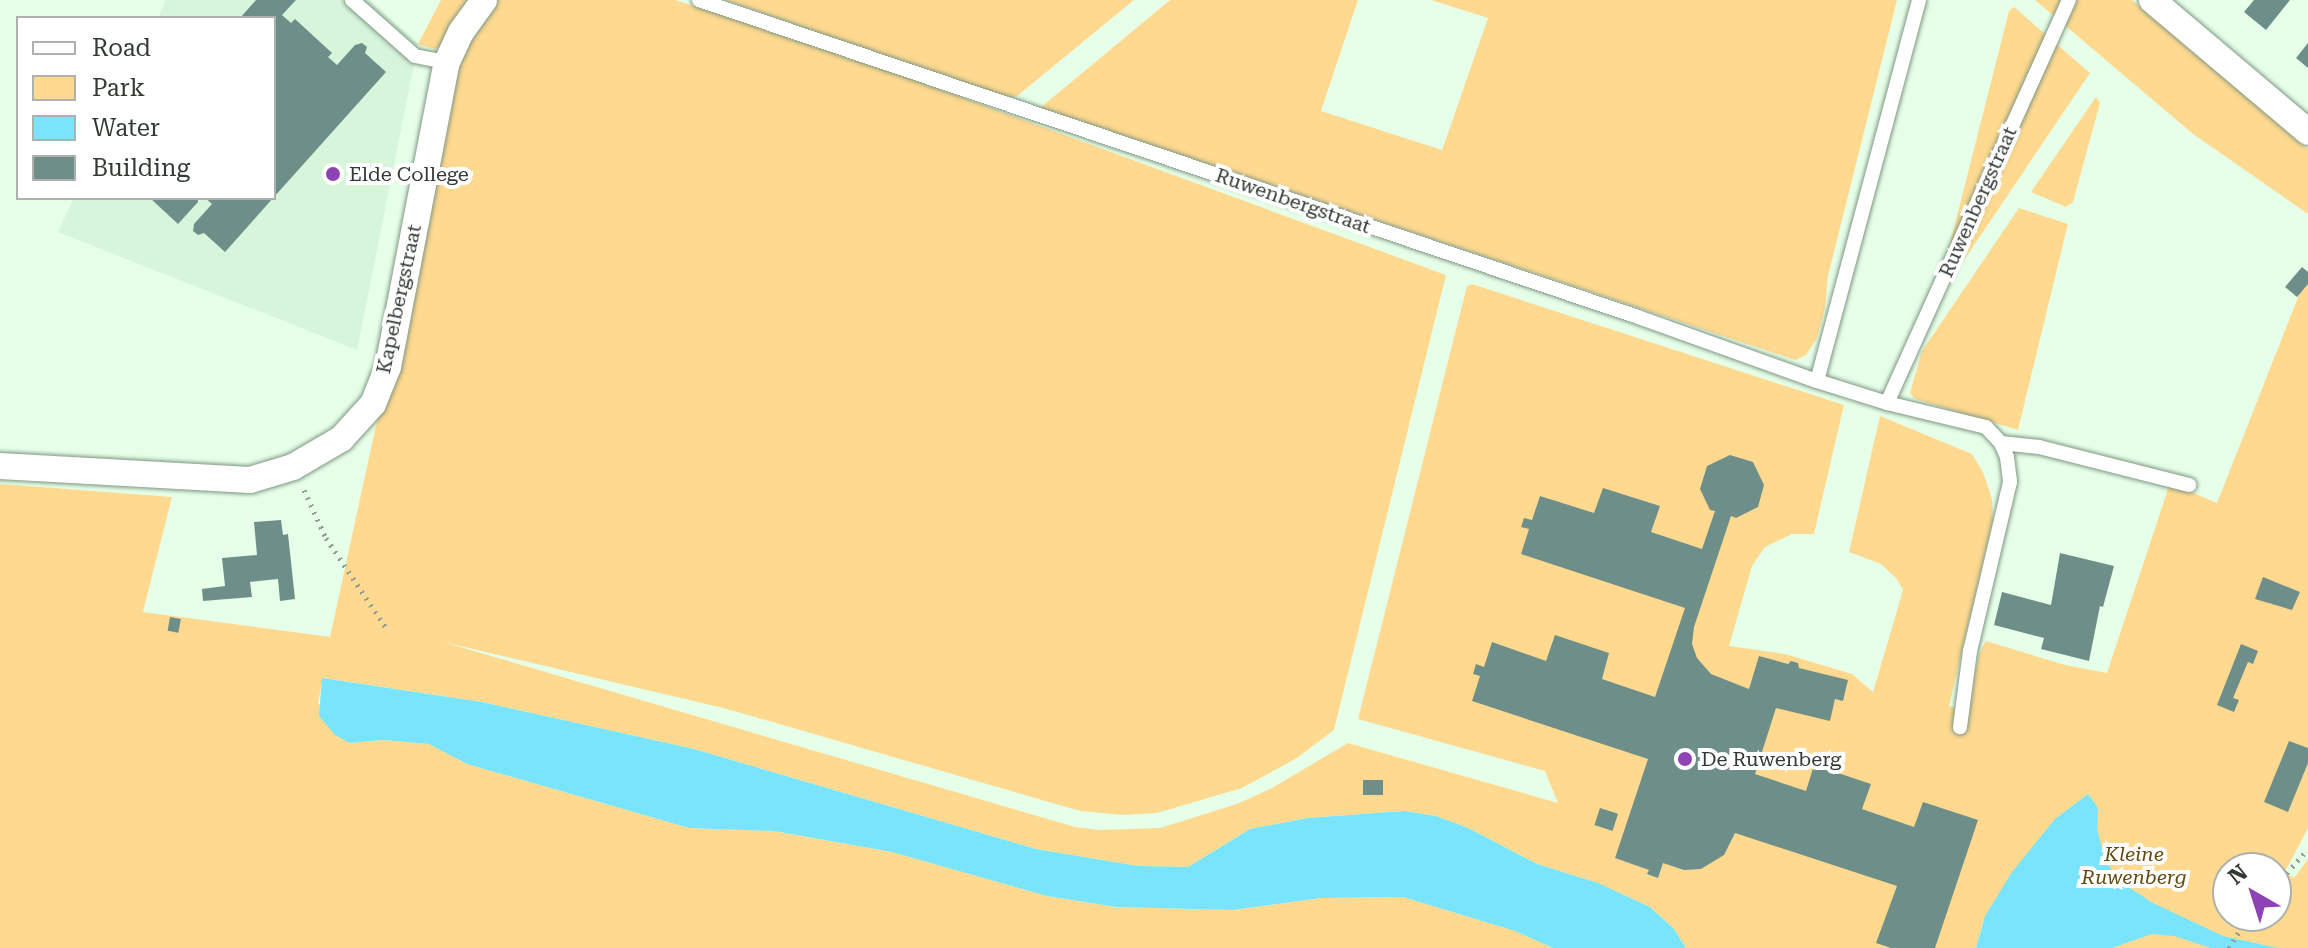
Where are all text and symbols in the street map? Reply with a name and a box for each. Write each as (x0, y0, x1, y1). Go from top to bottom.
legend (16, 16, 276, 200)
text: Road (92, 34, 151, 62)
text: Park (92, 74, 145, 102)
text: Water (92, 114, 160, 142)
street label: Ruwenbergstraat (1934, 123, 2022, 281)
text: Building (92, 154, 190, 182)
place label: Elde College (349, 162, 469, 186)
street label: Ruwenbergstraat (1212, 163, 1374, 239)
marker: Elde College (324, 165, 342, 183)
street label: Kapelbergstraat (371, 222, 427, 376)
place label: De Ruwenberg (1701, 747, 1841, 771)
marker: De Ruwenberg (1676, 750, 1694, 768)
park label: Kleine Ruwenberg (2081, 843, 2187, 890)
north arrow (2212, 852, 2292, 932)
text: N (2223, 859, 2252, 890)

